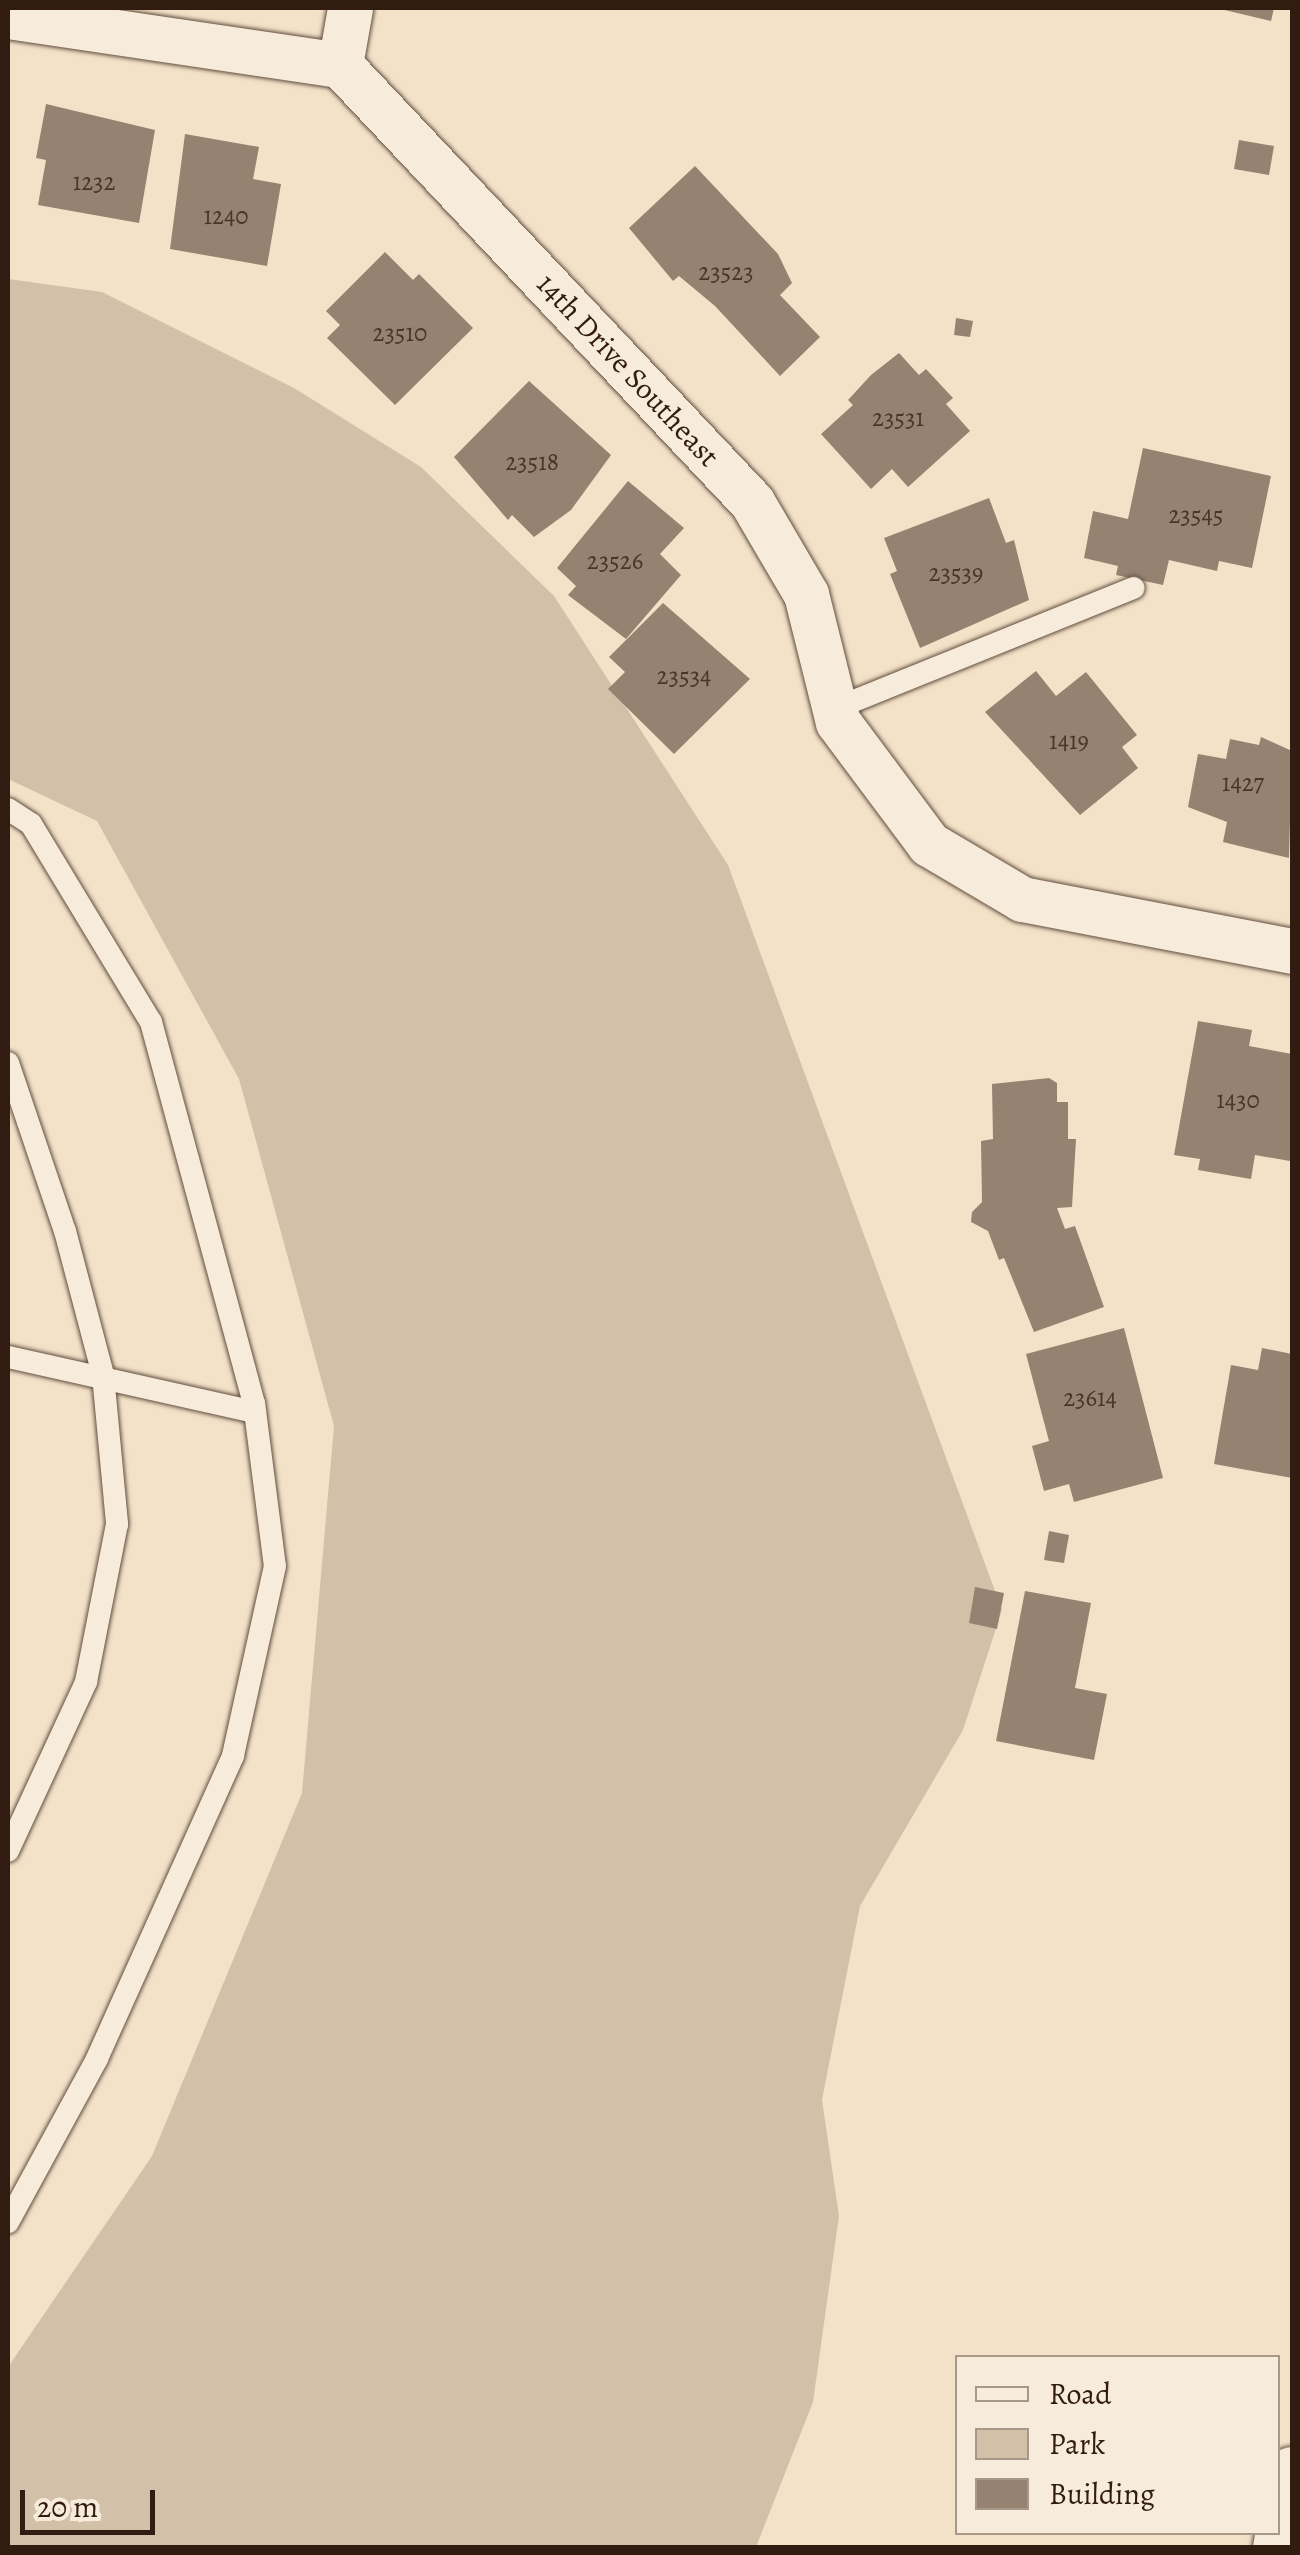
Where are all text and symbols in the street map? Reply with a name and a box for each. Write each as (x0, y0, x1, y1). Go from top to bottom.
house number: 1232 (73, 167, 115, 197)
house number: 1240 (203, 201, 249, 231)
house number: 23523 (698, 257, 754, 287)
street label: 14th Drive Southeast (529, 266, 727, 474)
house number: 23510 (373, 318, 427, 348)
house number: 23531 (872, 403, 924, 433)
house number: 23518 (505, 447, 559, 477)
house number: 23545 (1168, 500, 1224, 530)
house number: 23526 (587, 546, 643, 576)
house number: 23539 (929, 558, 983, 588)
house number: 23534 (657, 661, 711, 691)
house number: 1419 (1049, 726, 1089, 756)
house number: 1427 (1222, 768, 1264, 798)
house number: 1430 (1216, 1085, 1260, 1115)
house number: 23614 (1063, 1383, 1117, 1413)
legend (955, 2355, 1280, 2535)
text: Road (1049, 2374, 1111, 2414)
text: Park (1049, 2424, 1105, 2464)
scale bar (25, 2470, 160, 2532)
text: Building (1049, 2474, 1155, 2514)
text: 20 m (37, 2487, 98, 2527)

